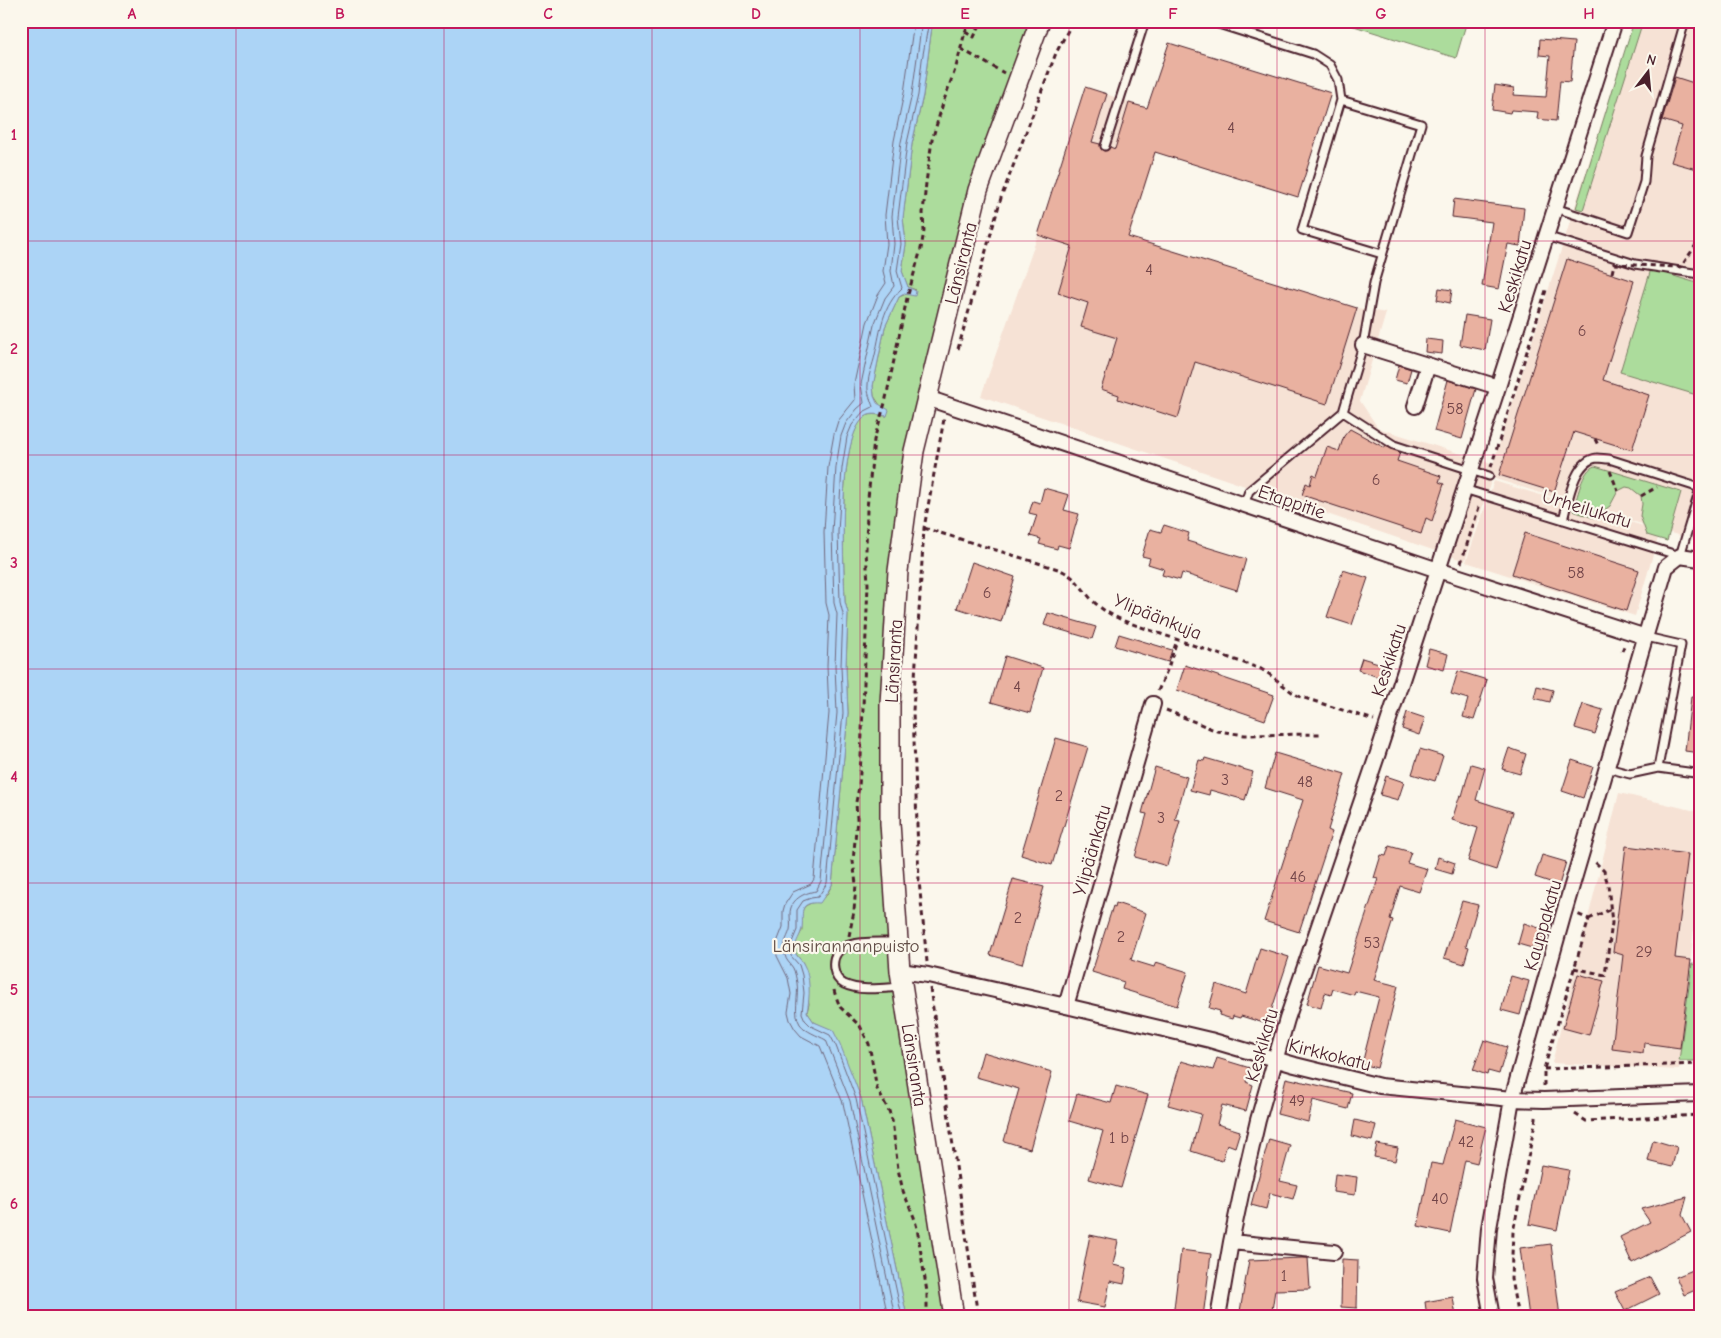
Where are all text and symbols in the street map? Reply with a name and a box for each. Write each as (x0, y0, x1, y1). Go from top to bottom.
text: A (128, 5, 137, 23)
text: B (335, 5, 345, 23)
text: C (543, 5, 553, 23)
text: D (751, 5, 761, 23)
text: E (960, 5, 970, 23)
text: F (1168, 5, 1178, 23)
text: G (1375, 5, 1387, 23)
text: H (1583, 5, 1595, 23)
north arrow (1624, 48, 1674, 98)
text: N (1645, 51, 1658, 69)
house number: 4 (1227, 119, 1235, 137)
text: 1 (11, 126, 17, 144)
street label: Länsiranta (940, 220, 982, 307)
street label: Keskikatu (1493, 237, 1536, 316)
house number: 4 (1145, 261, 1153, 279)
house number: 6 (1578, 322, 1586, 340)
text: 2 (10, 340, 18, 358)
house number: 58 (1447, 400, 1463, 418)
house number: 6 (1372, 471, 1380, 489)
street label: Etappitie (1255, 480, 1328, 524)
street label: Urheilukatu (1539, 485, 1634, 533)
text: 3 (10, 554, 18, 572)
house number: 58 (1568, 564, 1584, 582)
house number: 6 (983, 584, 991, 602)
street label: Ylipäänkuja (1110, 589, 1205, 645)
street label: Länsiranta (881, 619, 907, 704)
street label: Keskikatu (1367, 621, 1411, 700)
house number: 4 (1013, 678, 1021, 696)
text: 4 (10, 768, 18, 786)
house number: 3 (1221, 771, 1229, 789)
house number: 48 (1297, 773, 1313, 791)
house number: 2 (1055, 787, 1063, 805)
street label: Ylipäänkatu (1068, 802, 1115, 898)
house number: 3 (1157, 809, 1165, 827)
house number: 46 (1290, 868, 1306, 886)
street label: Kauppakatu (1519, 877, 1566, 973)
house number: 2 (1014, 909, 1022, 927)
house number: 2 (1117, 928, 1125, 946)
house number: 53 (1364, 934, 1380, 952)
park label: Länsirannanpuisto (773, 935, 919, 957)
house number: 29 (1636, 943, 1652, 961)
text: 5 (10, 981, 18, 999)
street label: Keskikatu (1241, 1006, 1283, 1085)
street label: Länsiranta (897, 1022, 931, 1108)
street label: Kirkkokatu (1286, 1034, 1373, 1076)
house number: 49 (1289, 1092, 1305, 1110)
house number: 1 b (1109, 1129, 1129, 1147)
house number: 42 (1458, 1133, 1474, 1151)
house number: 40 (1431, 1190, 1449, 1208)
text: 6 (10, 1195, 18, 1213)
house number: 1 (1281, 1267, 1287, 1285)

